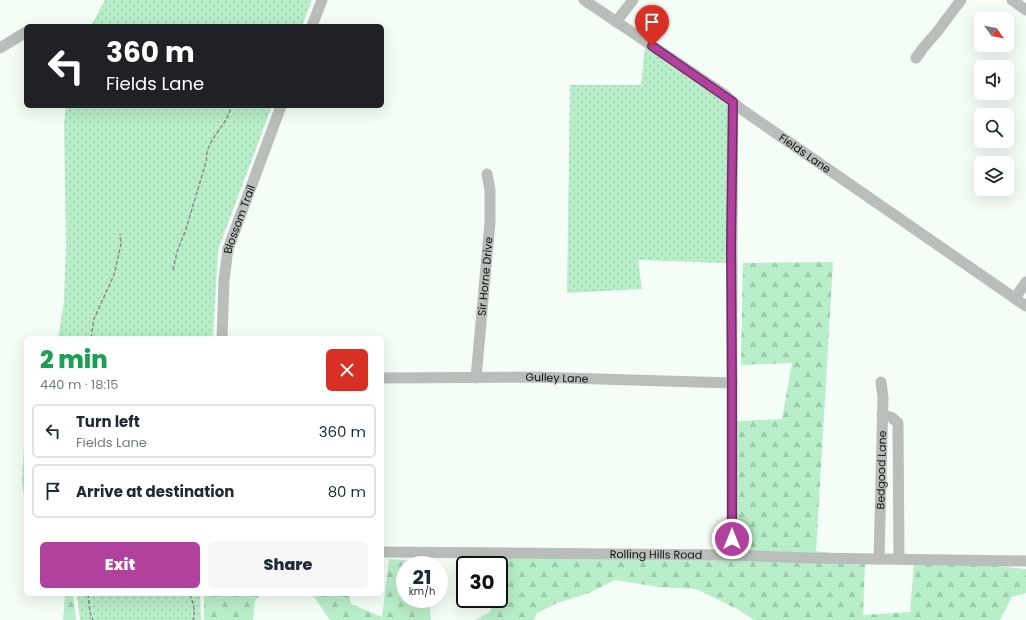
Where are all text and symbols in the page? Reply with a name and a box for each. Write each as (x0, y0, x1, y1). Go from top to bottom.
pin (635, 5, 669, 46)
icon: arrive (641, 11, 663, 33)
north arrow (974, 12, 1014, 52)
map controls (974, 12, 1014, 196)
text: 360 m (106, 33, 195, 72)
icon: left (40, 40, 92, 92)
button: sound (974, 60, 1014, 100)
text: Fields Lane (106, 71, 204, 96)
button: search (974, 108, 1014, 148)
street label: Fields Lane (776, 130, 834, 177)
button: layers (974, 156, 1014, 196)
street label: Blossom Trail (219, 183, 259, 254)
street label: Sir Horne Drive (474, 236, 497, 317)
text: 2 min (40, 343, 108, 376)
button: close (326, 349, 368, 391)
street label: Gulley Lane (525, 369, 589, 387)
text: 440 m · 18:15 (40, 375, 119, 394)
text: Turn left (76, 411, 140, 432)
icon: left (42, 420, 64, 442)
text: 360 m (319, 421, 366, 442)
street label: Bedgood Lane (872, 430, 890, 510)
text: Fields Lane (76, 433, 147, 452)
icon: arrive (42, 480, 64, 502)
text: Arrive at destination (76, 481, 234, 502)
text: 80 m (328, 481, 366, 502)
position arrow (711, 518, 753, 560)
button: Exit (40, 542, 200, 588)
button: Share (208, 542, 368, 588)
street label: Rolling Hills Road (610, 546, 702, 563)
speed limit sign: 30 (456, 556, 508, 608)
text: 21 (413, 563, 431, 591)
text: km/h (409, 584, 435, 599)

